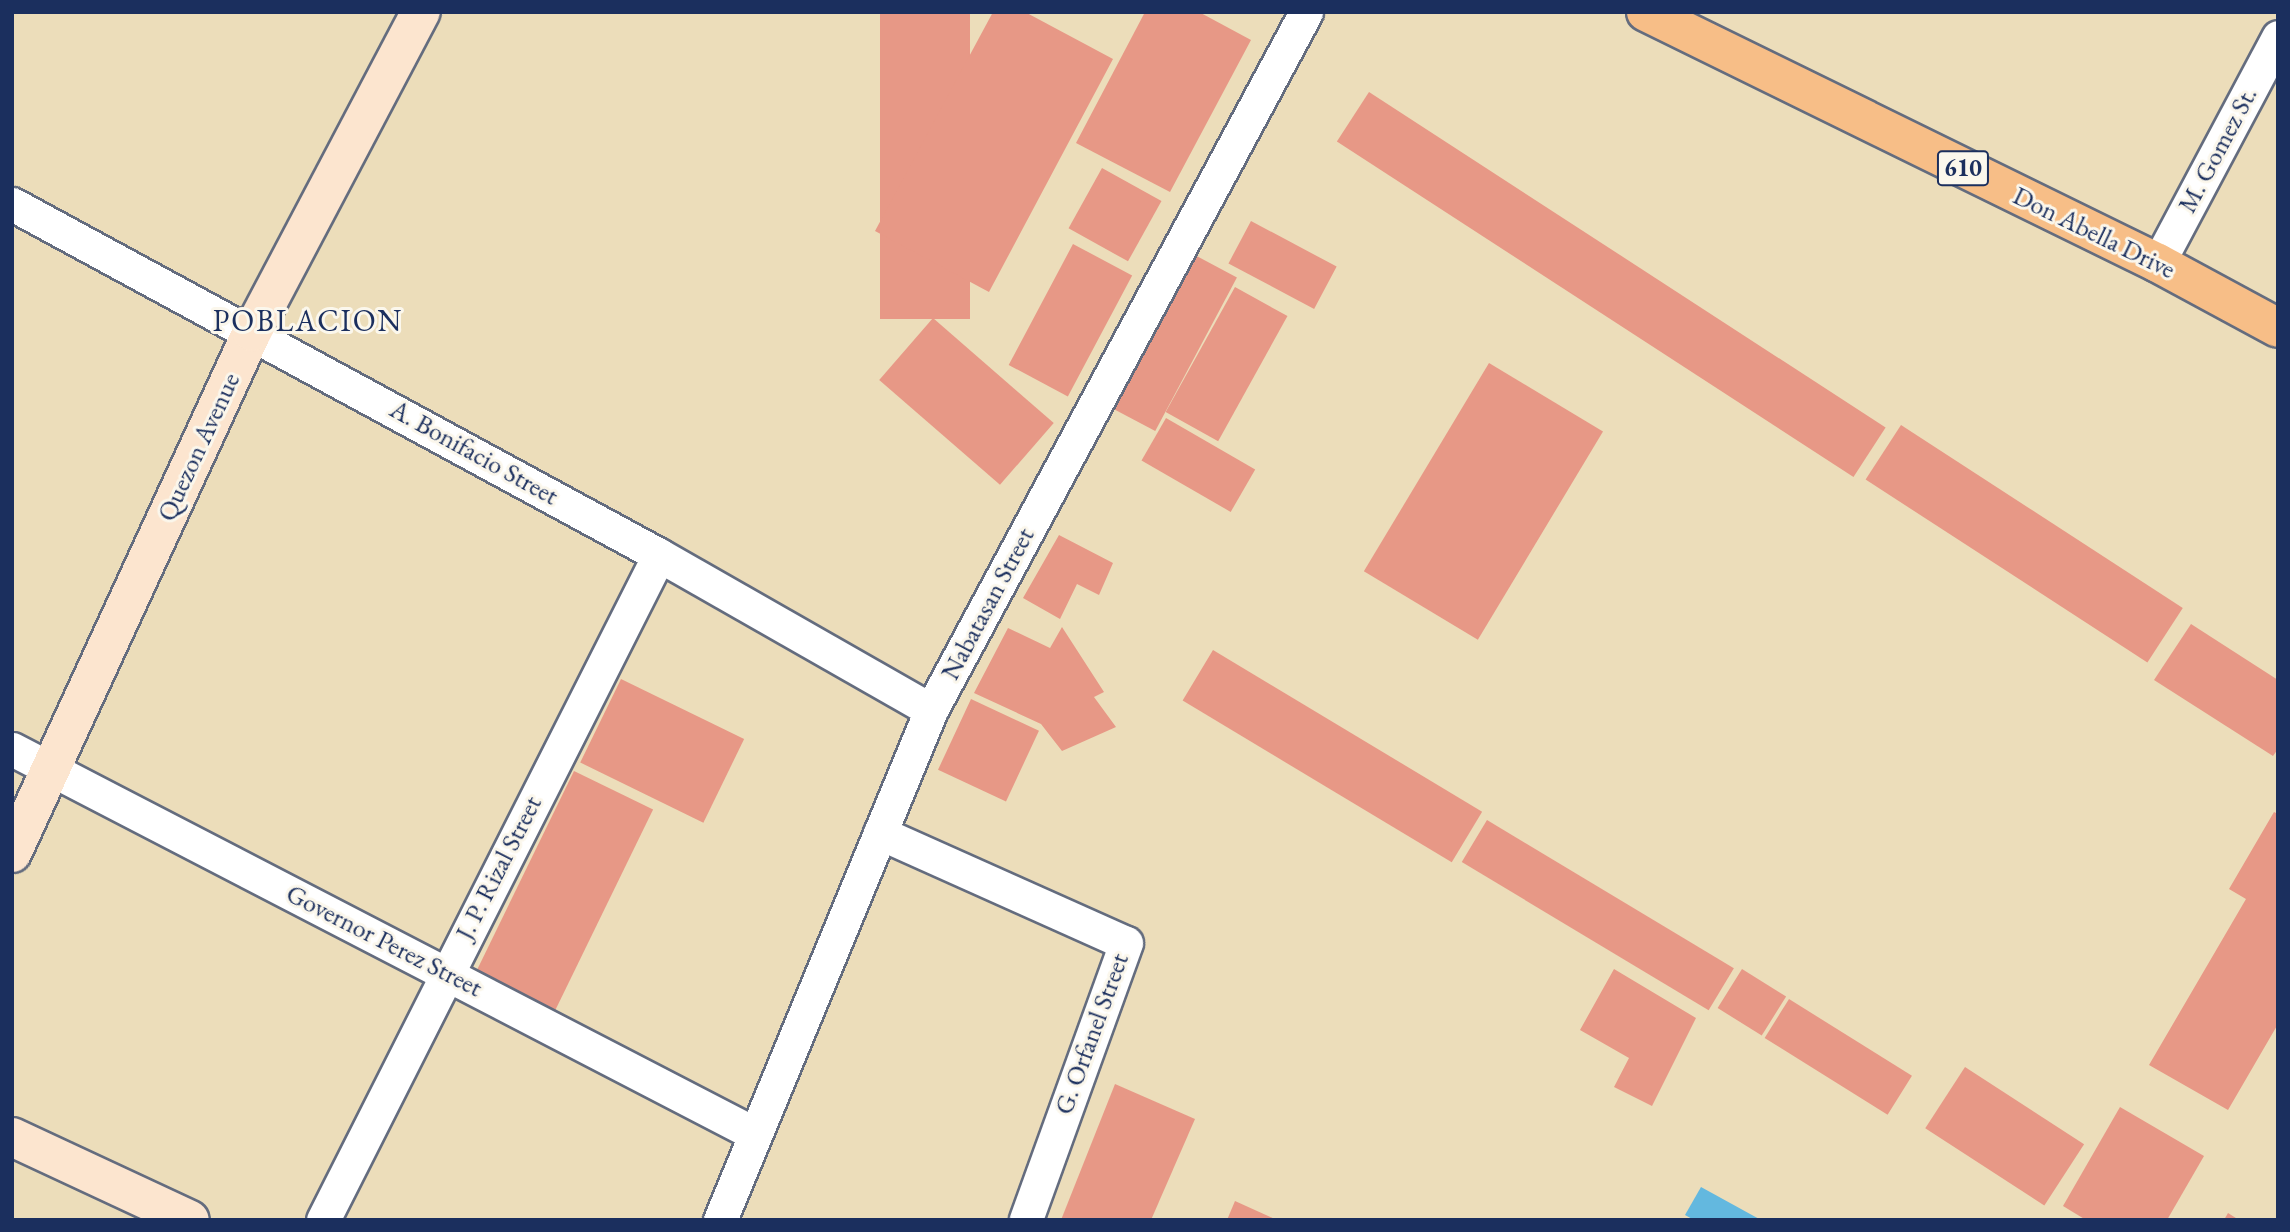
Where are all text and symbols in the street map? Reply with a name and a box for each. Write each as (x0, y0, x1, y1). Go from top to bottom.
street label: M. Gomez St. (2172, 82, 2264, 218)
road number: 610 (1937, 148, 1989, 188)
street label: Don Abella Drive (2008, 180, 2180, 286)
district label: POBLACION (214, 303, 402, 339)
street label: Quezon Avenue (151, 368, 247, 526)
street label: A. Bonifacio Street (384, 394, 564, 512)
street label: Nabatasan Street (935, 523, 1041, 685)
street label: J. P. Rizal Street (449, 791, 549, 945)
street label: Governor Perez Street (281, 878, 487, 1004)
street label: G. Orfanel Street (1048, 949, 1136, 1119)

